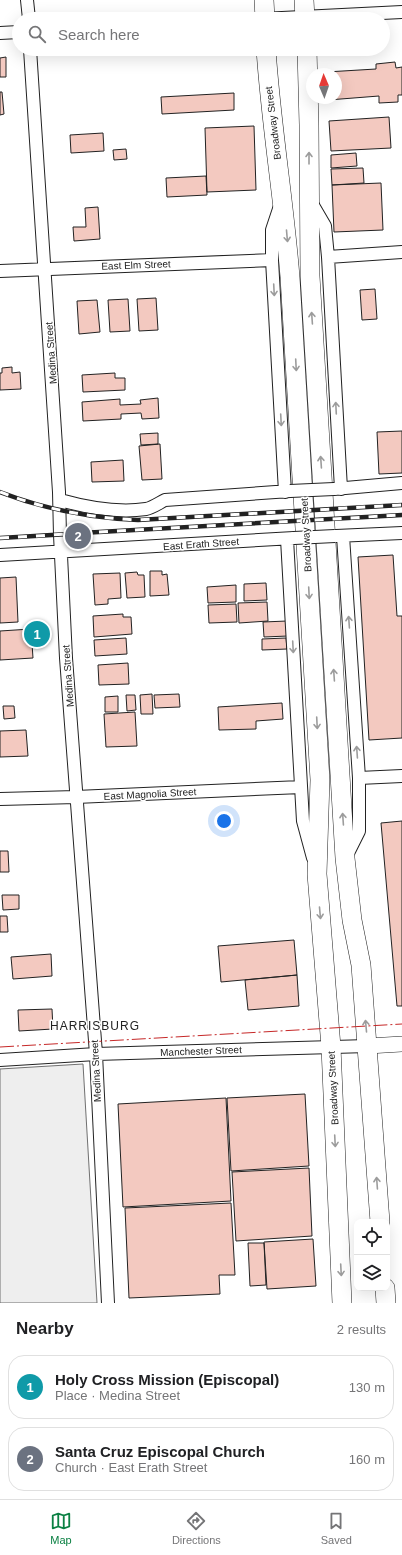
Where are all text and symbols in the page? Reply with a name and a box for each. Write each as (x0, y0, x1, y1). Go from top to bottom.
search box (12, 12, 390, 56)
icon: search (26, 23, 48, 45)
text: Search here (58, 26, 140, 43)
north arrow (306, 68, 342, 104)
street label: Broadway Street (263, 85, 283, 160)
one-way arrow (305, 152, 313, 165)
one-way arrow (283, 229, 291, 242)
street label: East Elm Street (101, 258, 171, 272)
one-way arrow (270, 283, 278, 296)
one-way arrow (309, 312, 316, 325)
street label: Medina Street (43, 321, 59, 384)
one-way arrow (292, 358, 299, 371)
one-way arrow (333, 402, 340, 415)
one-way arrow (277, 413, 285, 426)
one-way arrow (317, 456, 325, 469)
street label: Broadway Street (299, 498, 313, 572)
pin: 2 (65, 521, 91, 551)
street label: East Erath Street (163, 536, 240, 552)
one-way arrow (305, 586, 313, 599)
one-way arrow (345, 616, 352, 629)
pin: 1 (24, 619, 50, 649)
one-way arrow (289, 641, 297, 654)
street label: Medina Street (60, 644, 76, 707)
one-way arrow (331, 669, 338, 682)
one-way arrow (313, 716, 320, 729)
one-way arrow (353, 746, 361, 759)
street label: East Magnolia Street (103, 786, 197, 802)
your location (214, 811, 234, 831)
one-way arrow (340, 813, 347, 826)
one-way arrow (316, 906, 324, 919)
district label: HARRISBURG (50, 1019, 140, 1033)
one-way arrow (362, 1020, 369, 1033)
street label: Medina Street (89, 1039, 103, 1102)
street label: Manchester Street (160, 1044, 242, 1058)
street label: Broadway Street (326, 1051, 340, 1125)
one-way arrow (331, 1134, 339, 1147)
one-way arrow (374, 1177, 381, 1190)
map controls (354, 1219, 390, 1291)
button: locate (354, 1219, 390, 1255)
button: layers (354, 1255, 390, 1291)
one-way arrow (337, 1263, 345, 1276)
text: Nearby (16, 1319, 74, 1338)
text: 2 results (337, 1322, 386, 1337)
text: Holy Cross Mission (Episcopal) (55, 1371, 279, 1388)
text: 1 (26, 1380, 34, 1395)
text: 130 m (349, 1380, 385, 1395)
text: Place · Medina Street (55, 1388, 180, 1403)
text: Santa Cruz Episcopal Church (55, 1443, 265, 1460)
text: 2 (26, 1452, 34, 1467)
text: 160 m (349, 1452, 385, 1467)
text: Church · East Erath Street (55, 1460, 207, 1475)
tab: Map (50, 1510, 72, 1546)
tab: Directions (172, 1510, 221, 1546)
tab: Saved (321, 1510, 352, 1546)

